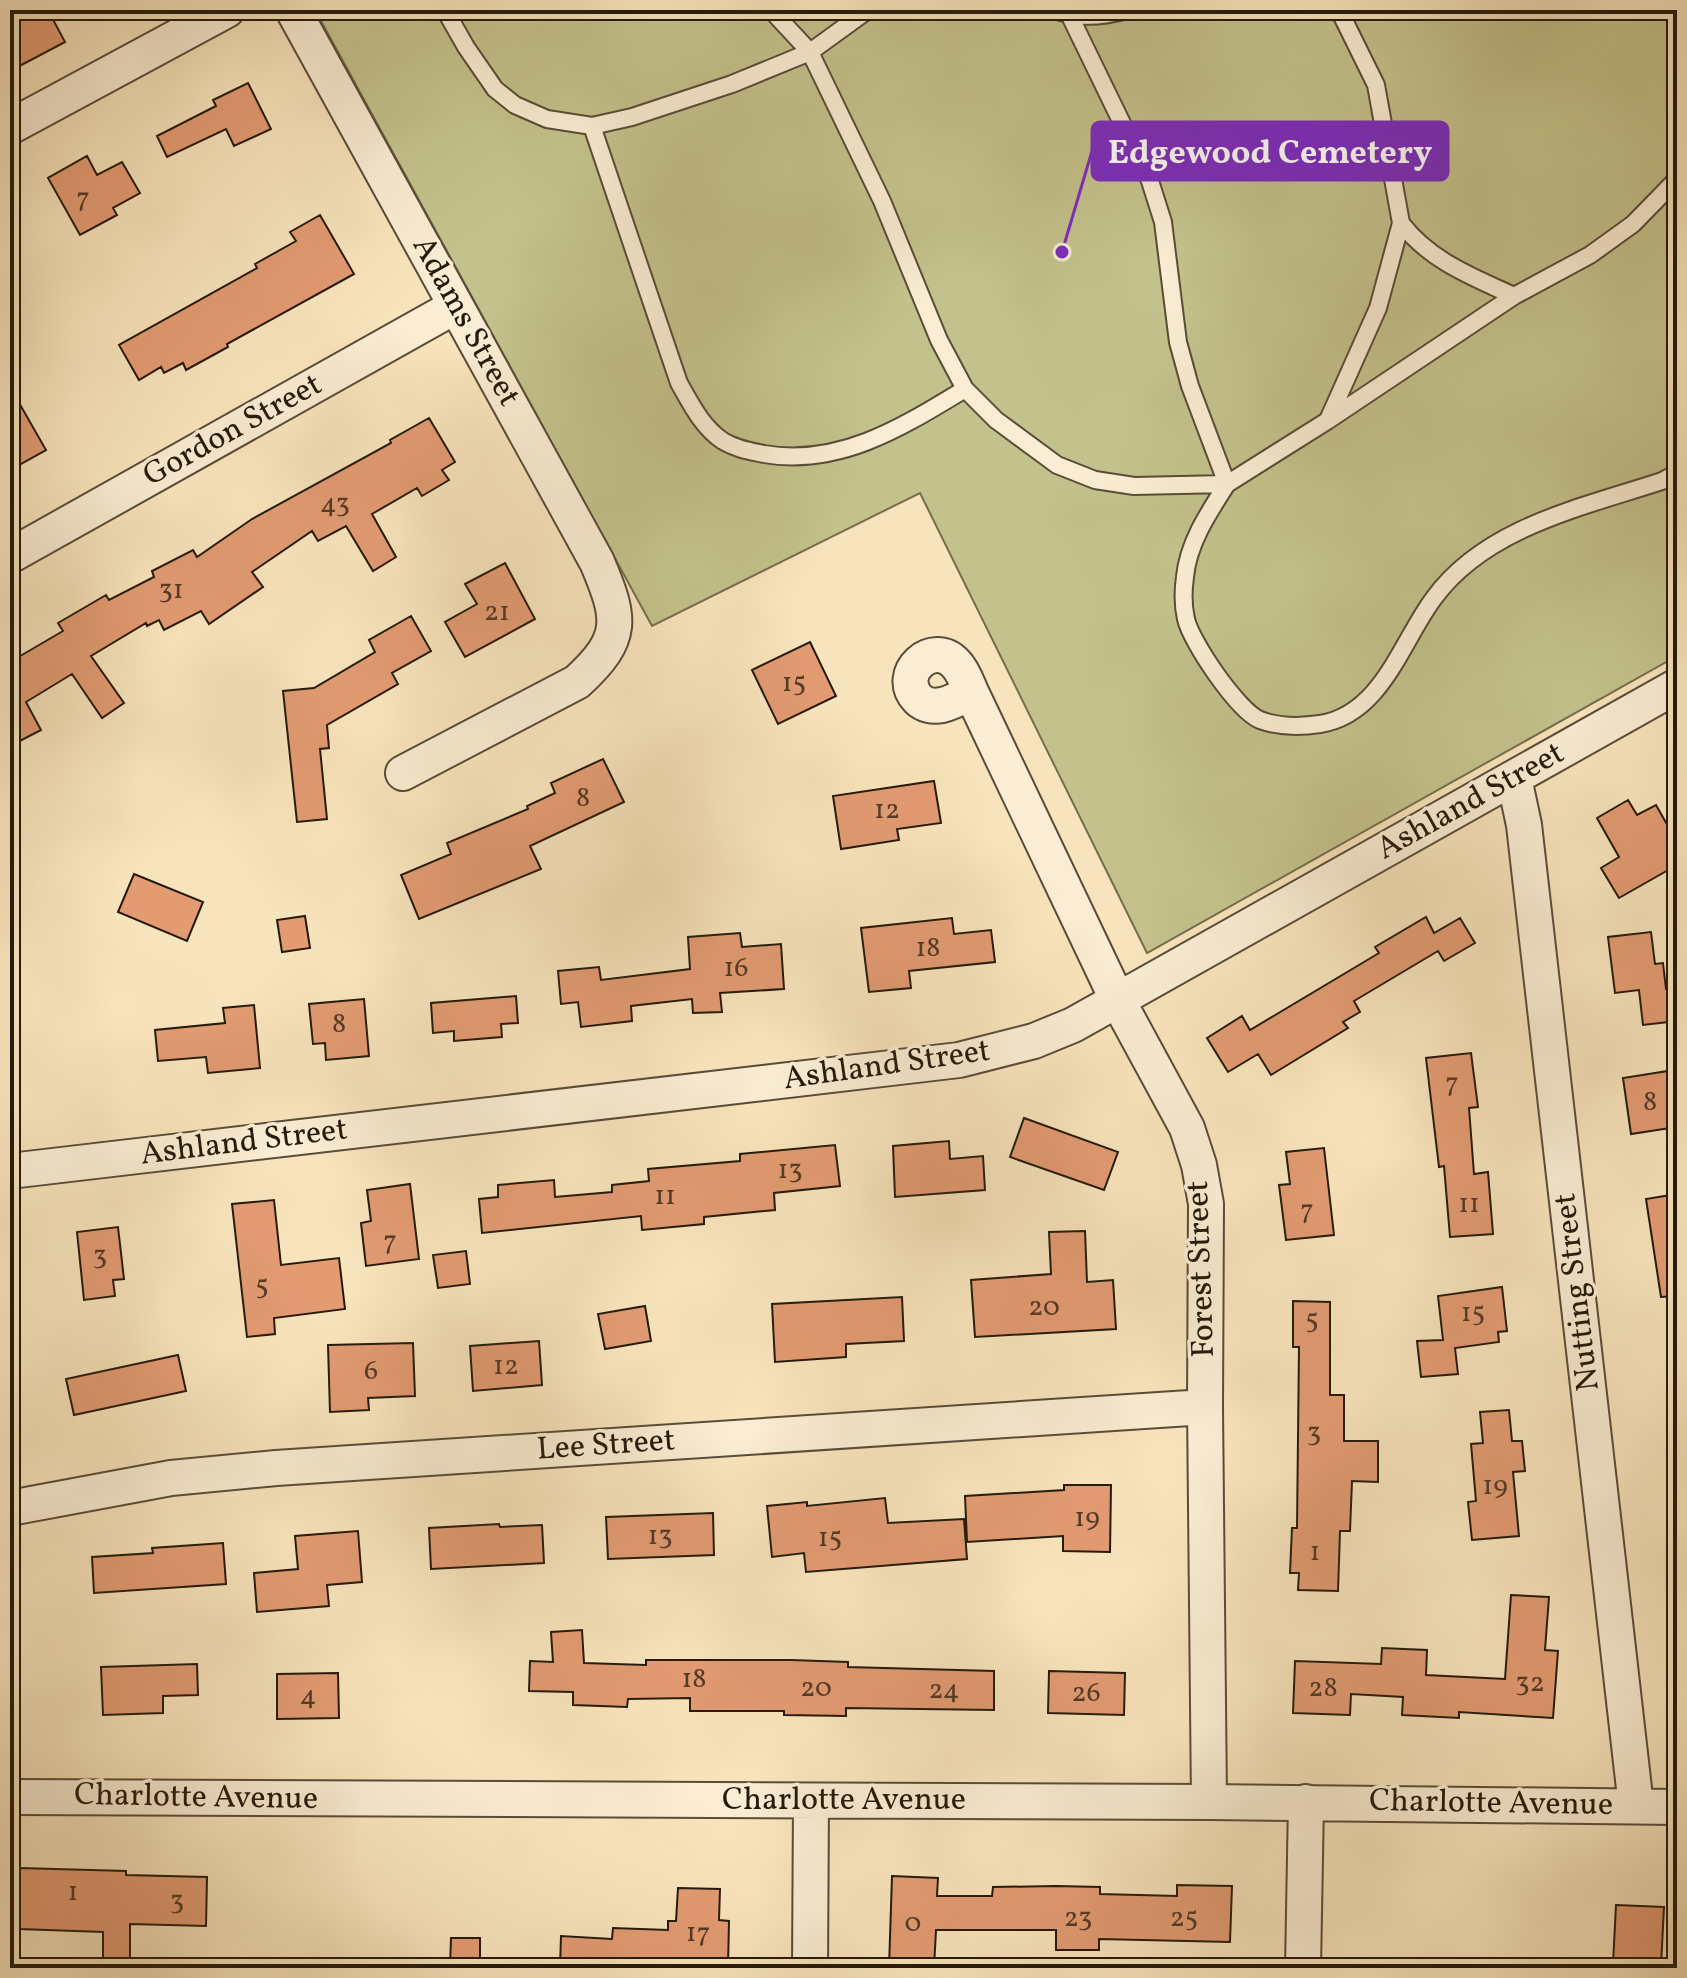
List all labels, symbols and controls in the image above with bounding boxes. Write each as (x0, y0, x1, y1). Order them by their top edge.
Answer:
callout: Edgewood Cemetery (1092, 122, 1448, 180)
text: Edgewood Cemetery (1108, 131, 1432, 178)
house number: 7 (76, 179, 90, 218)
street label: Adams Street (400, 229, 530, 415)
street label: Gordon Street (136, 364, 330, 498)
house number: 43 (320, 485, 350, 524)
house number: 31 (158, 571, 184, 610)
house number: 21 (484, 593, 510, 632)
house number: 15 (782, 664, 806, 703)
street label: Ashland Street (1369, 732, 1573, 872)
house number: 8 (576, 779, 590, 818)
house number: 12 (874, 791, 900, 830)
house number: 18 (915, 929, 941, 968)
house number: 16 (723, 949, 749, 988)
house number: 8 (332, 1005, 346, 1044)
street label: Ashland Street (781, 1030, 993, 1102)
house number: 7 (1445, 1064, 1459, 1103)
house number: 8 (1643, 1083, 1657, 1122)
street label: Ashland Street (138, 1108, 350, 1178)
house number: 13 (777, 1151, 803, 1190)
house number: 11 (654, 1177, 676, 1216)
street label: Forest Street (1177, 1180, 1227, 1358)
house number: 11 (1458, 1185, 1480, 1224)
street label: Nutting Street (1544, 1190, 1612, 1394)
house number: 7 (1300, 1191, 1314, 1230)
house number: 7 (383, 1222, 397, 1261)
house number: 3 (93, 1237, 107, 1276)
house number: 5 (255, 1267, 269, 1306)
house number: 20 (1028, 1288, 1060, 1327)
house number: 15 (1461, 1294, 1485, 1333)
house number: 5 (1305, 1301, 1319, 1340)
house number: 12 (493, 1347, 519, 1386)
house number: 6 (364, 1352, 378, 1391)
house number: 3 (1307, 1414, 1321, 1453)
street label: Lee Street (535, 1419, 677, 1473)
house number: 19 (1482, 1467, 1508, 1506)
house number: 19 (1074, 1499, 1100, 1538)
house number: 13 (647, 1517, 673, 1556)
house number: 15 (818, 1519, 842, 1558)
house number: 1 (1310, 1533, 1320, 1572)
house number: 18 (681, 1660, 707, 1699)
house number: 32 (1515, 1664, 1545, 1703)
house number: 20 (800, 1669, 832, 1708)
house number: 28 (1308, 1669, 1338, 1708)
house number: 24 (929, 1671, 959, 1710)
house number: 26 (1071, 1674, 1101, 1713)
house number: 4 (300, 1677, 316, 1716)
street label: Charlotte Avenue (74, 1774, 318, 1822)
street label: Charlotte Avenue (722, 1779, 966, 1823)
street label: Charlotte Avenue (1369, 1780, 1613, 1828)
house number: 1 (68, 1873, 78, 1912)
house number: 3 (170, 1882, 184, 1921)
house number: 23 (1064, 1899, 1092, 1938)
house number: 25 (1170, 1899, 1198, 1938)
house number: 0 (905, 1904, 921, 1943)
house number: 17 (686, 1914, 710, 1953)

